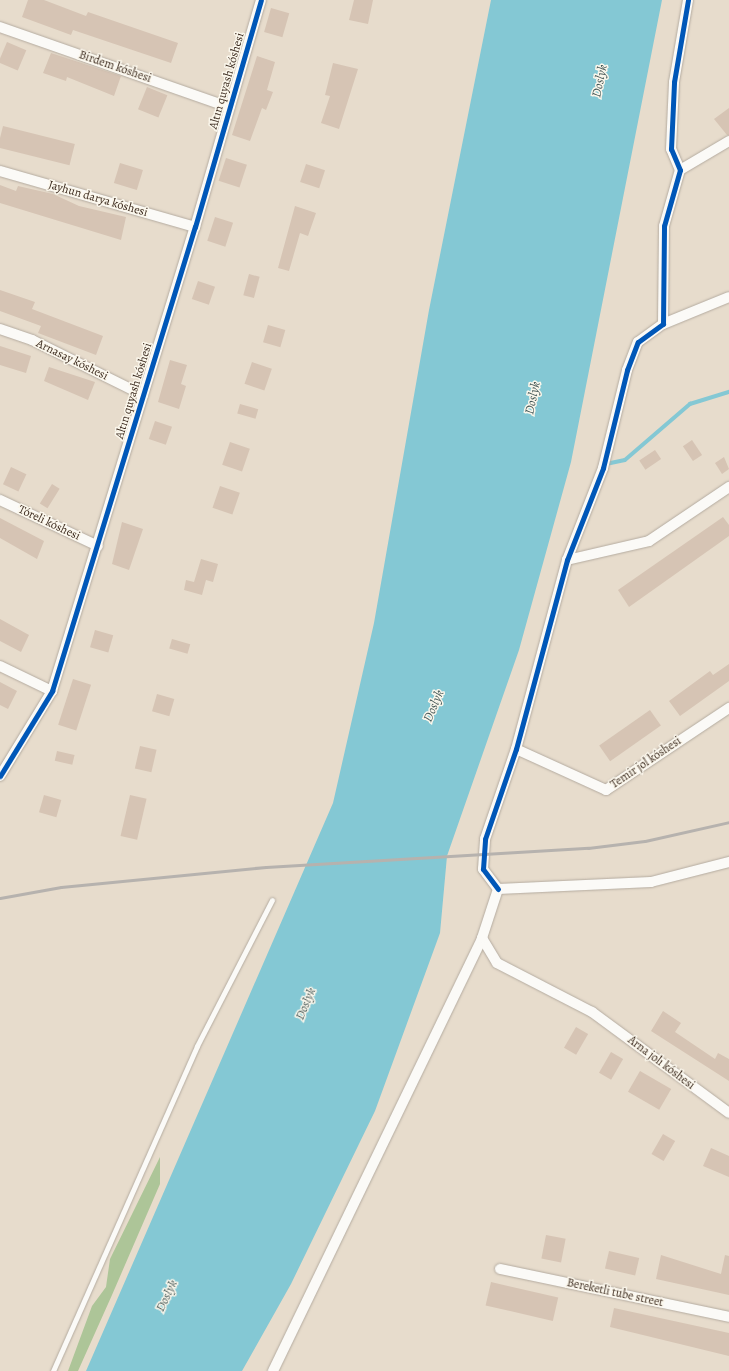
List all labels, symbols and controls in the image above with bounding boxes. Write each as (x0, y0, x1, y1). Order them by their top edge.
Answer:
street label: Altın quyash kóshesi (206, 31, 248, 131)
street label: Birdem kóshesi (77, 48, 153, 86)
water label: Doslyk (589, 63, 611, 99)
street label: Jayhun darya kóshesi (47, 178, 149, 220)
street label: Arnasay kóshesi (34, 336, 110, 384)
street label: Altın quyash kóshesi (113, 341, 155, 441)
water label: Doslyk (522, 380, 544, 416)
street label: Tóreli kóshesi (16, 502, 82, 544)
water label: Doslyk (420, 688, 448, 724)
street label: Temir jol kóshesi (608, 734, 684, 792)
water label: Doslyk (292, 986, 320, 1022)
street label: Arna jolı kóshesi (625, 1033, 697, 1093)
street label: Bereketli tube street (565, 1276, 665, 1310)
water label: Doslyk (153, 1278, 181, 1314)

